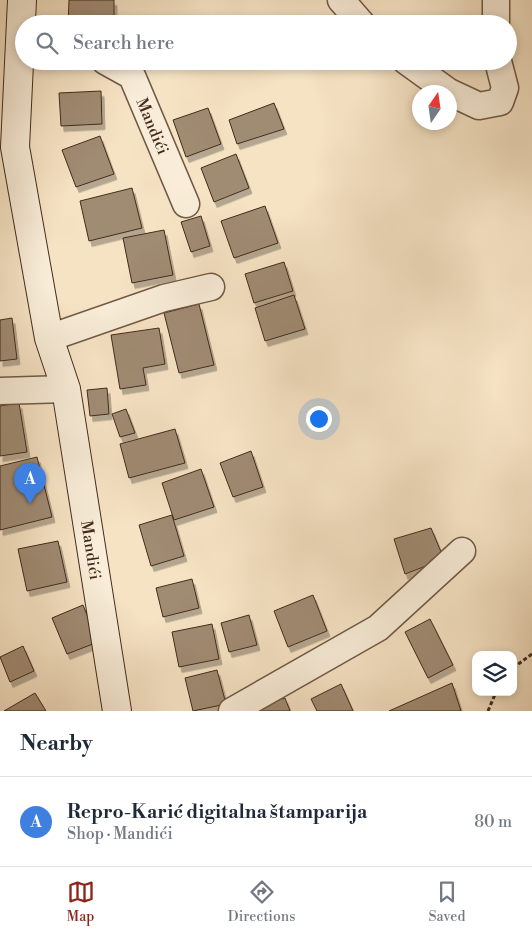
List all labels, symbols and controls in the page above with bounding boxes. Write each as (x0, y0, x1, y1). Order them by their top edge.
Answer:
search box (15, 15, 517, 70)
icon: search (33, 29, 61, 57)
text: Search here (73, 31, 174, 55)
north arrow (412, 85, 457, 130)
street label: Mandići (131, 95, 173, 158)
your location (306, 406, 332, 432)
pin: A (14, 463, 46, 504)
street label: Mandići (76, 519, 105, 581)
map controls (472, 651, 517, 696)
button: layers (472, 651, 517, 696)
text: Nearby (20, 731, 93, 757)
text: Repro-Karić digitalna štamparija (67, 800, 367, 824)
text: A (30, 812, 42, 832)
text: 80 m (474, 812, 512, 832)
text: Shop · Mandići (67, 824, 173, 844)
tab: Map (67, 878, 95, 926)
tab: Directions (228, 878, 295, 926)
tab: Saved (429, 878, 465, 926)

